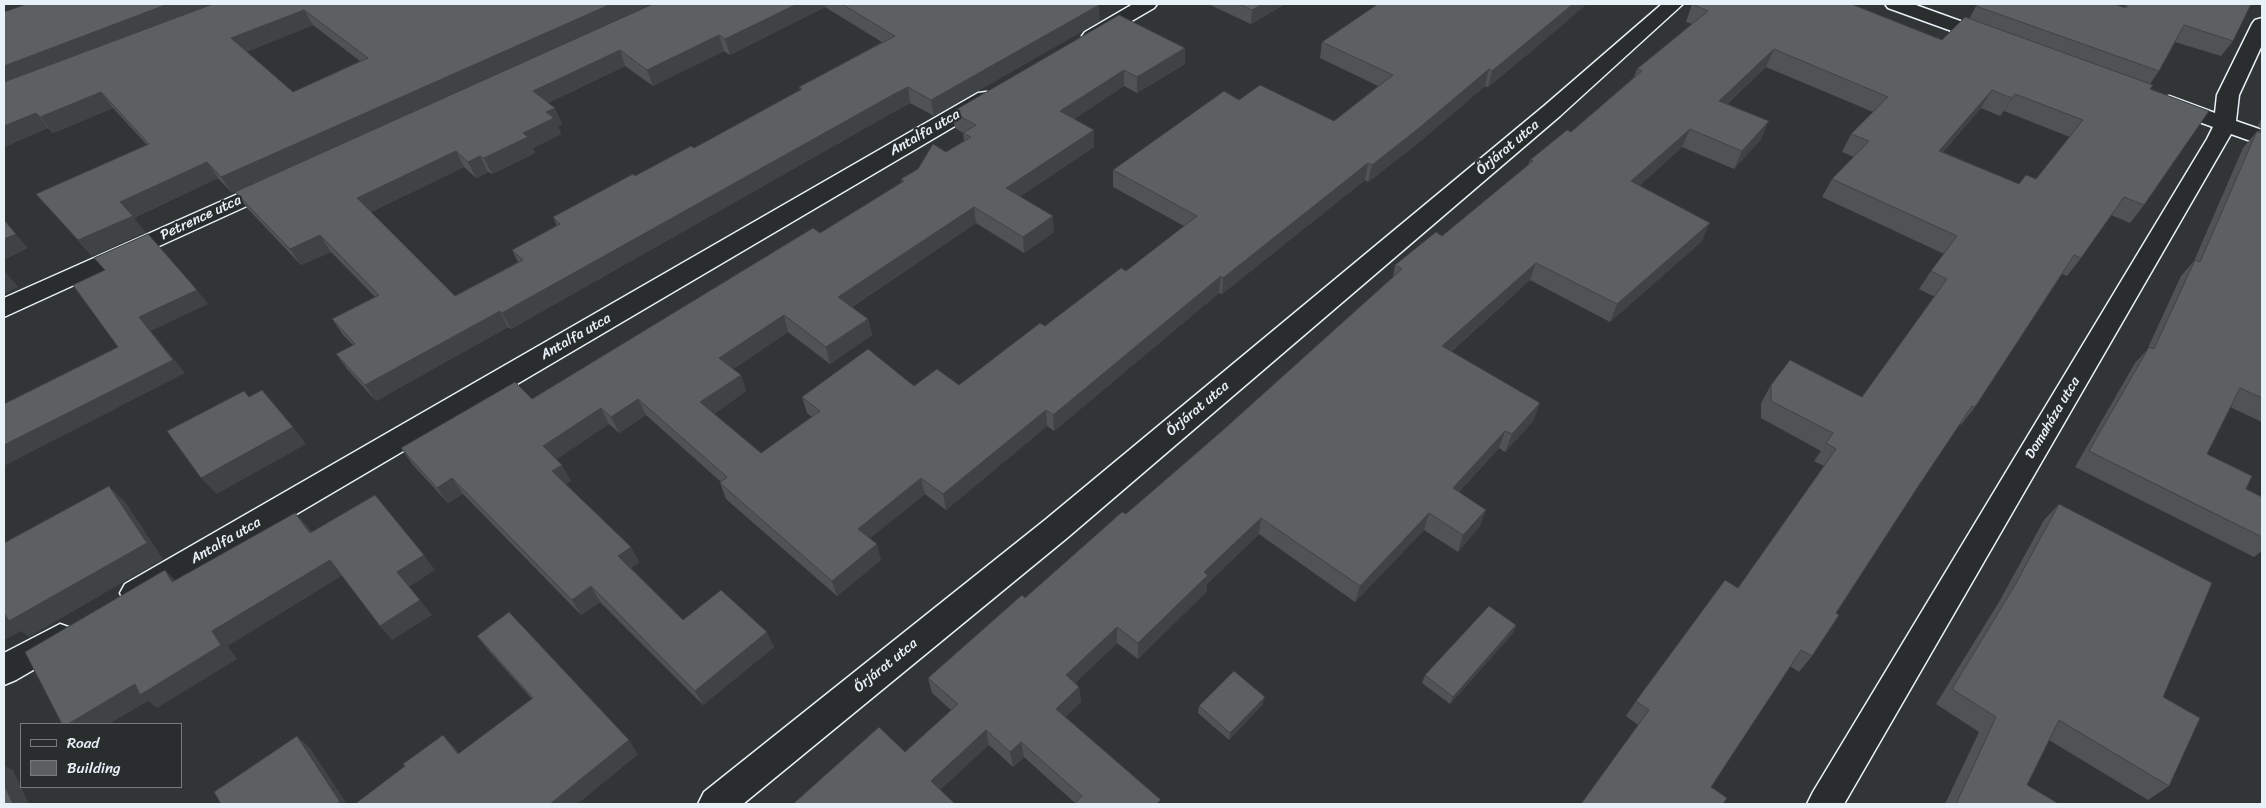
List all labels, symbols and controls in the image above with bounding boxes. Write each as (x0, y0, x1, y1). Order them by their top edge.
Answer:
street label: Antalfa utca (887, 106, 963, 160)
street label: Őrjárat utca (1473, 117, 1543, 179)
street label: Petrence utca (158, 192, 244, 244)
street label: Antalfa utca (538, 310, 614, 364)
street label: Domaháza utca (2022, 374, 2084, 462)
street label: Őrjárat utca (1163, 378, 1233, 440)
street label: Antalfa utca (188, 514, 264, 568)
street label: Őrjárat utca (851, 635, 921, 697)
legend (20, 723, 182, 788)
text: Road (67, 730, 99, 756)
text: Building (67, 755, 121, 781)

